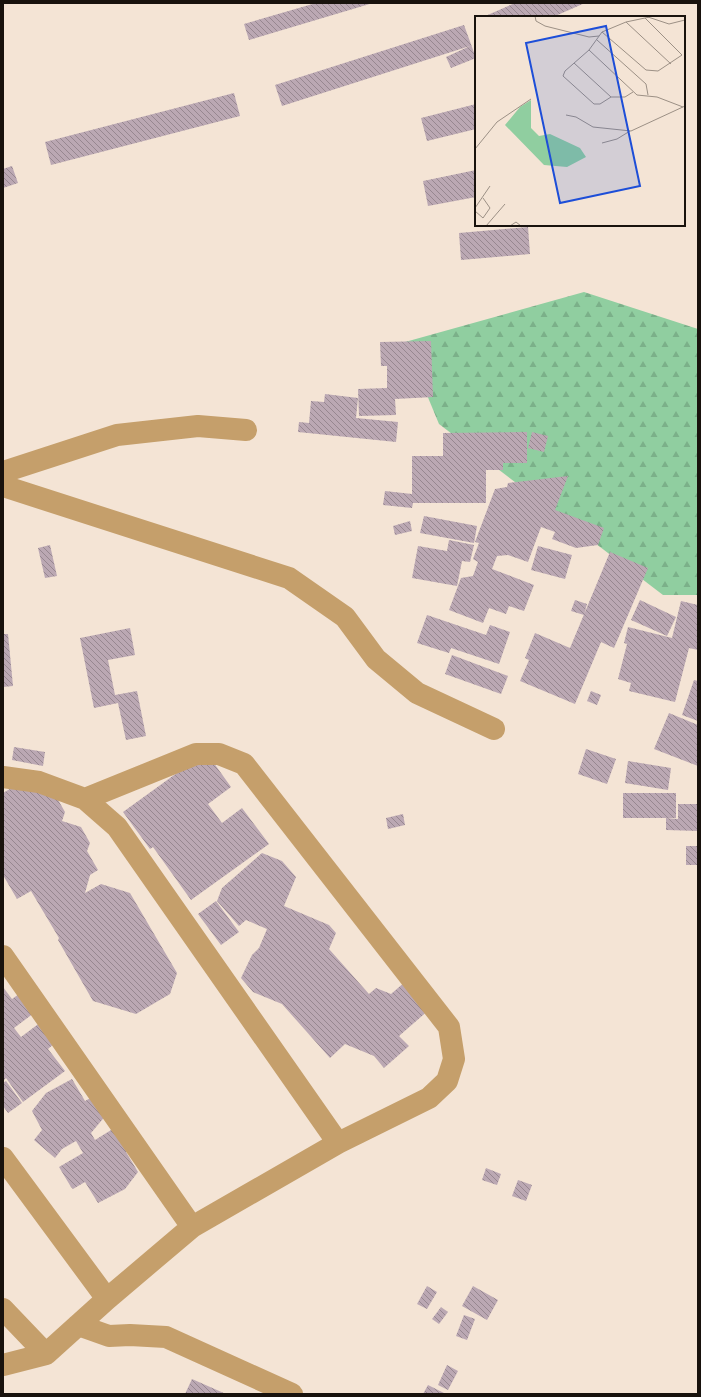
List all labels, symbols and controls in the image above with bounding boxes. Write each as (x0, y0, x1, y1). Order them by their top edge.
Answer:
inset map (475, 16, 685, 226)

